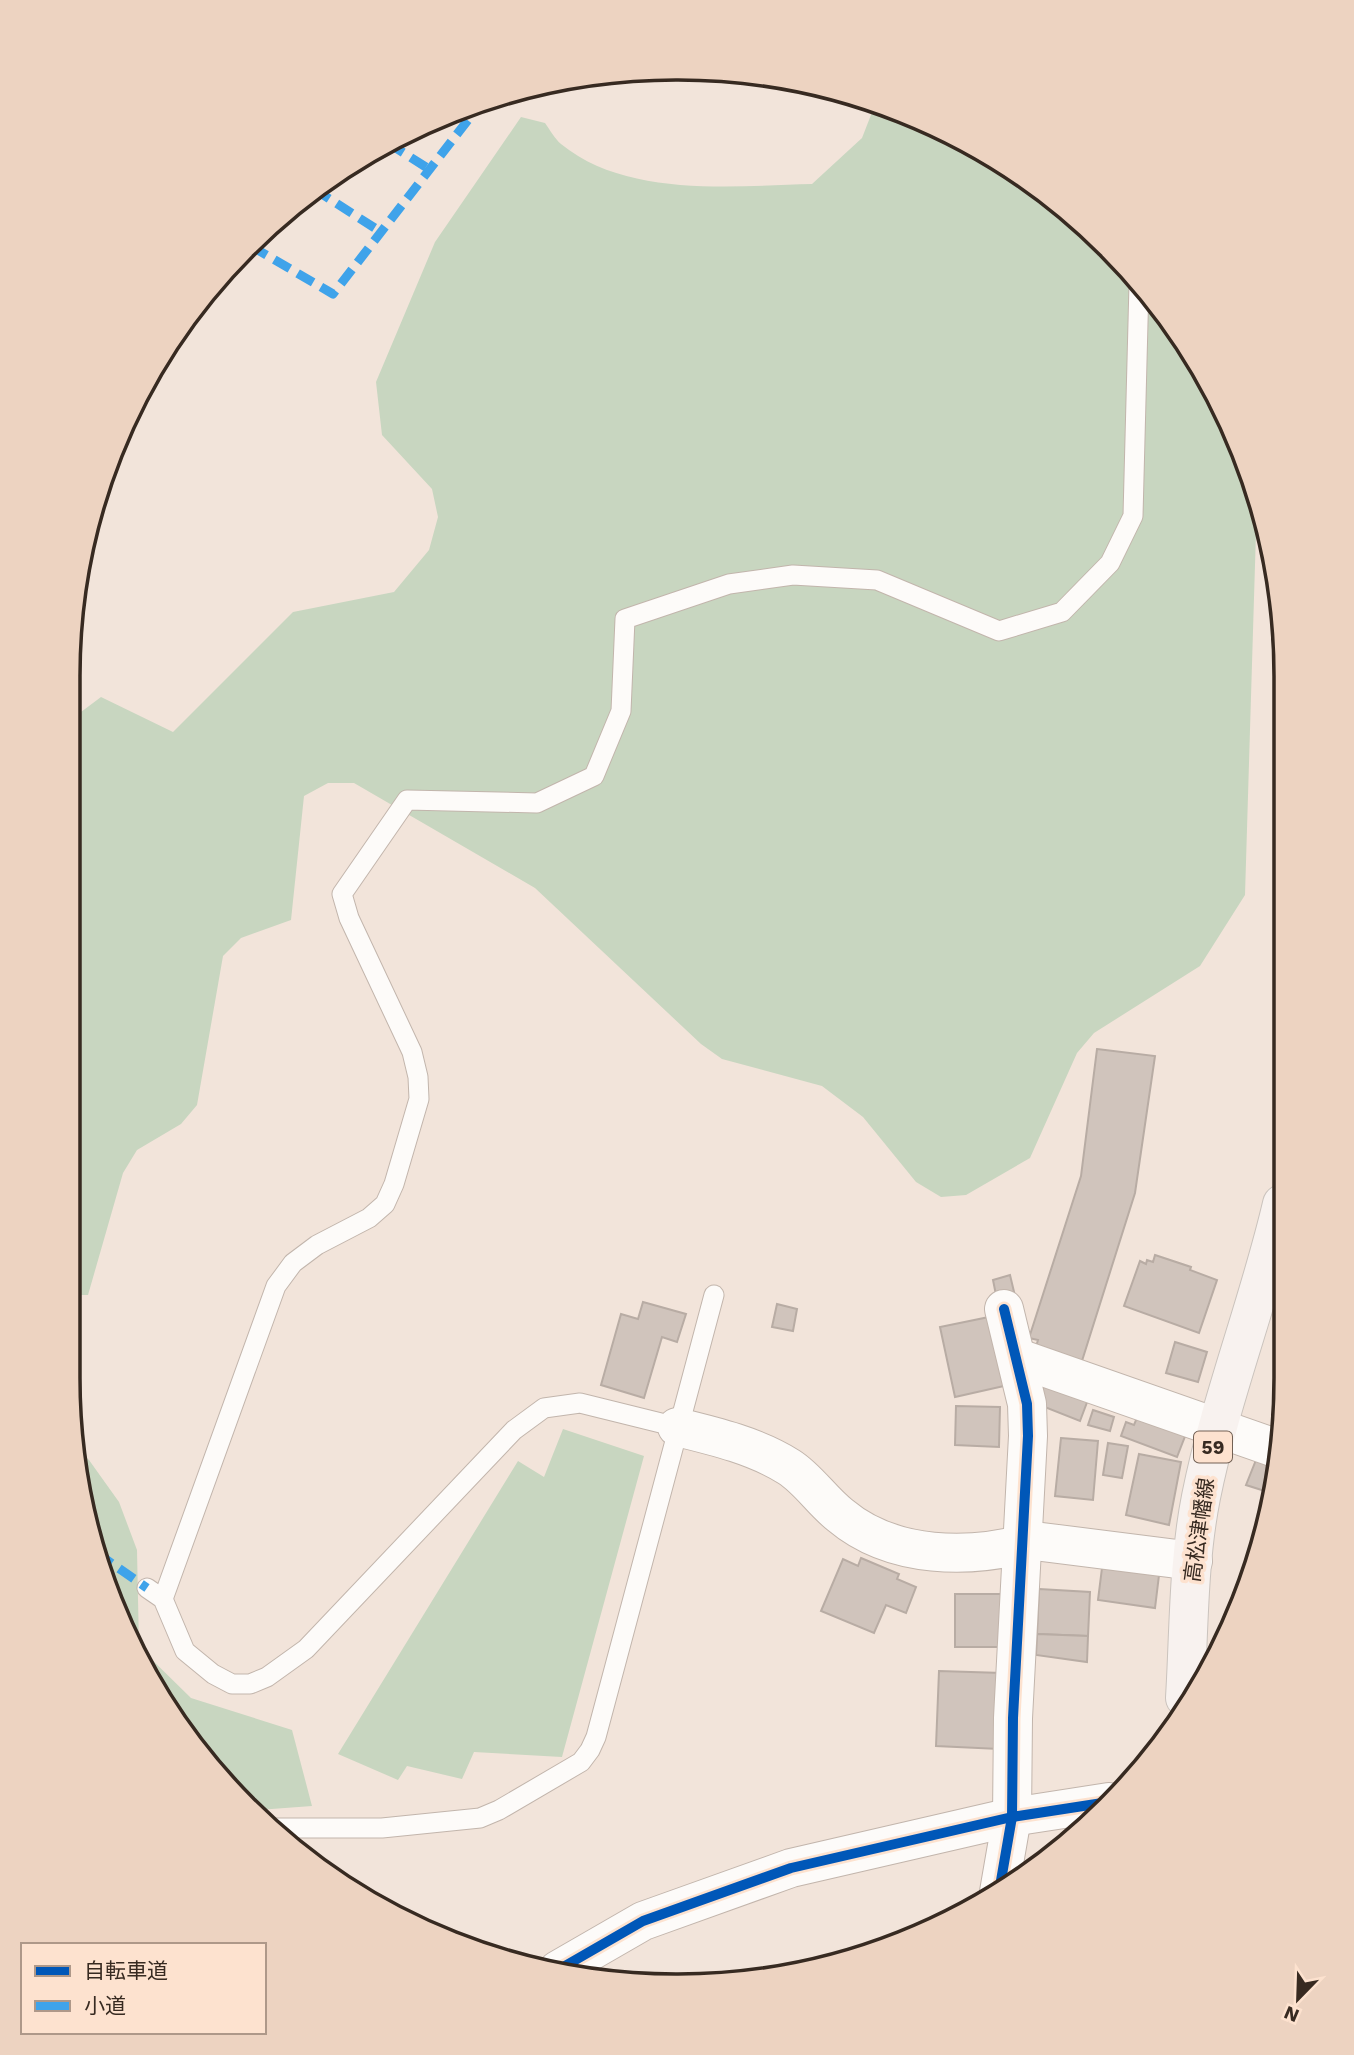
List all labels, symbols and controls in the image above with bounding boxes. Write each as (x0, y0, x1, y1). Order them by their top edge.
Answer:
road number: 59 (1194, 1432, 1232, 1462)
street label: 高松津幡線 (1179, 1476, 1219, 1584)
legend (21, 1943, 266, 2034)
text: 自転車道 (84, 1958, 168, 1983)
north arrow (1263, 1964, 1333, 2034)
text: 小道 (84, 1993, 126, 2018)
text: N (1281, 2001, 1303, 2028)

